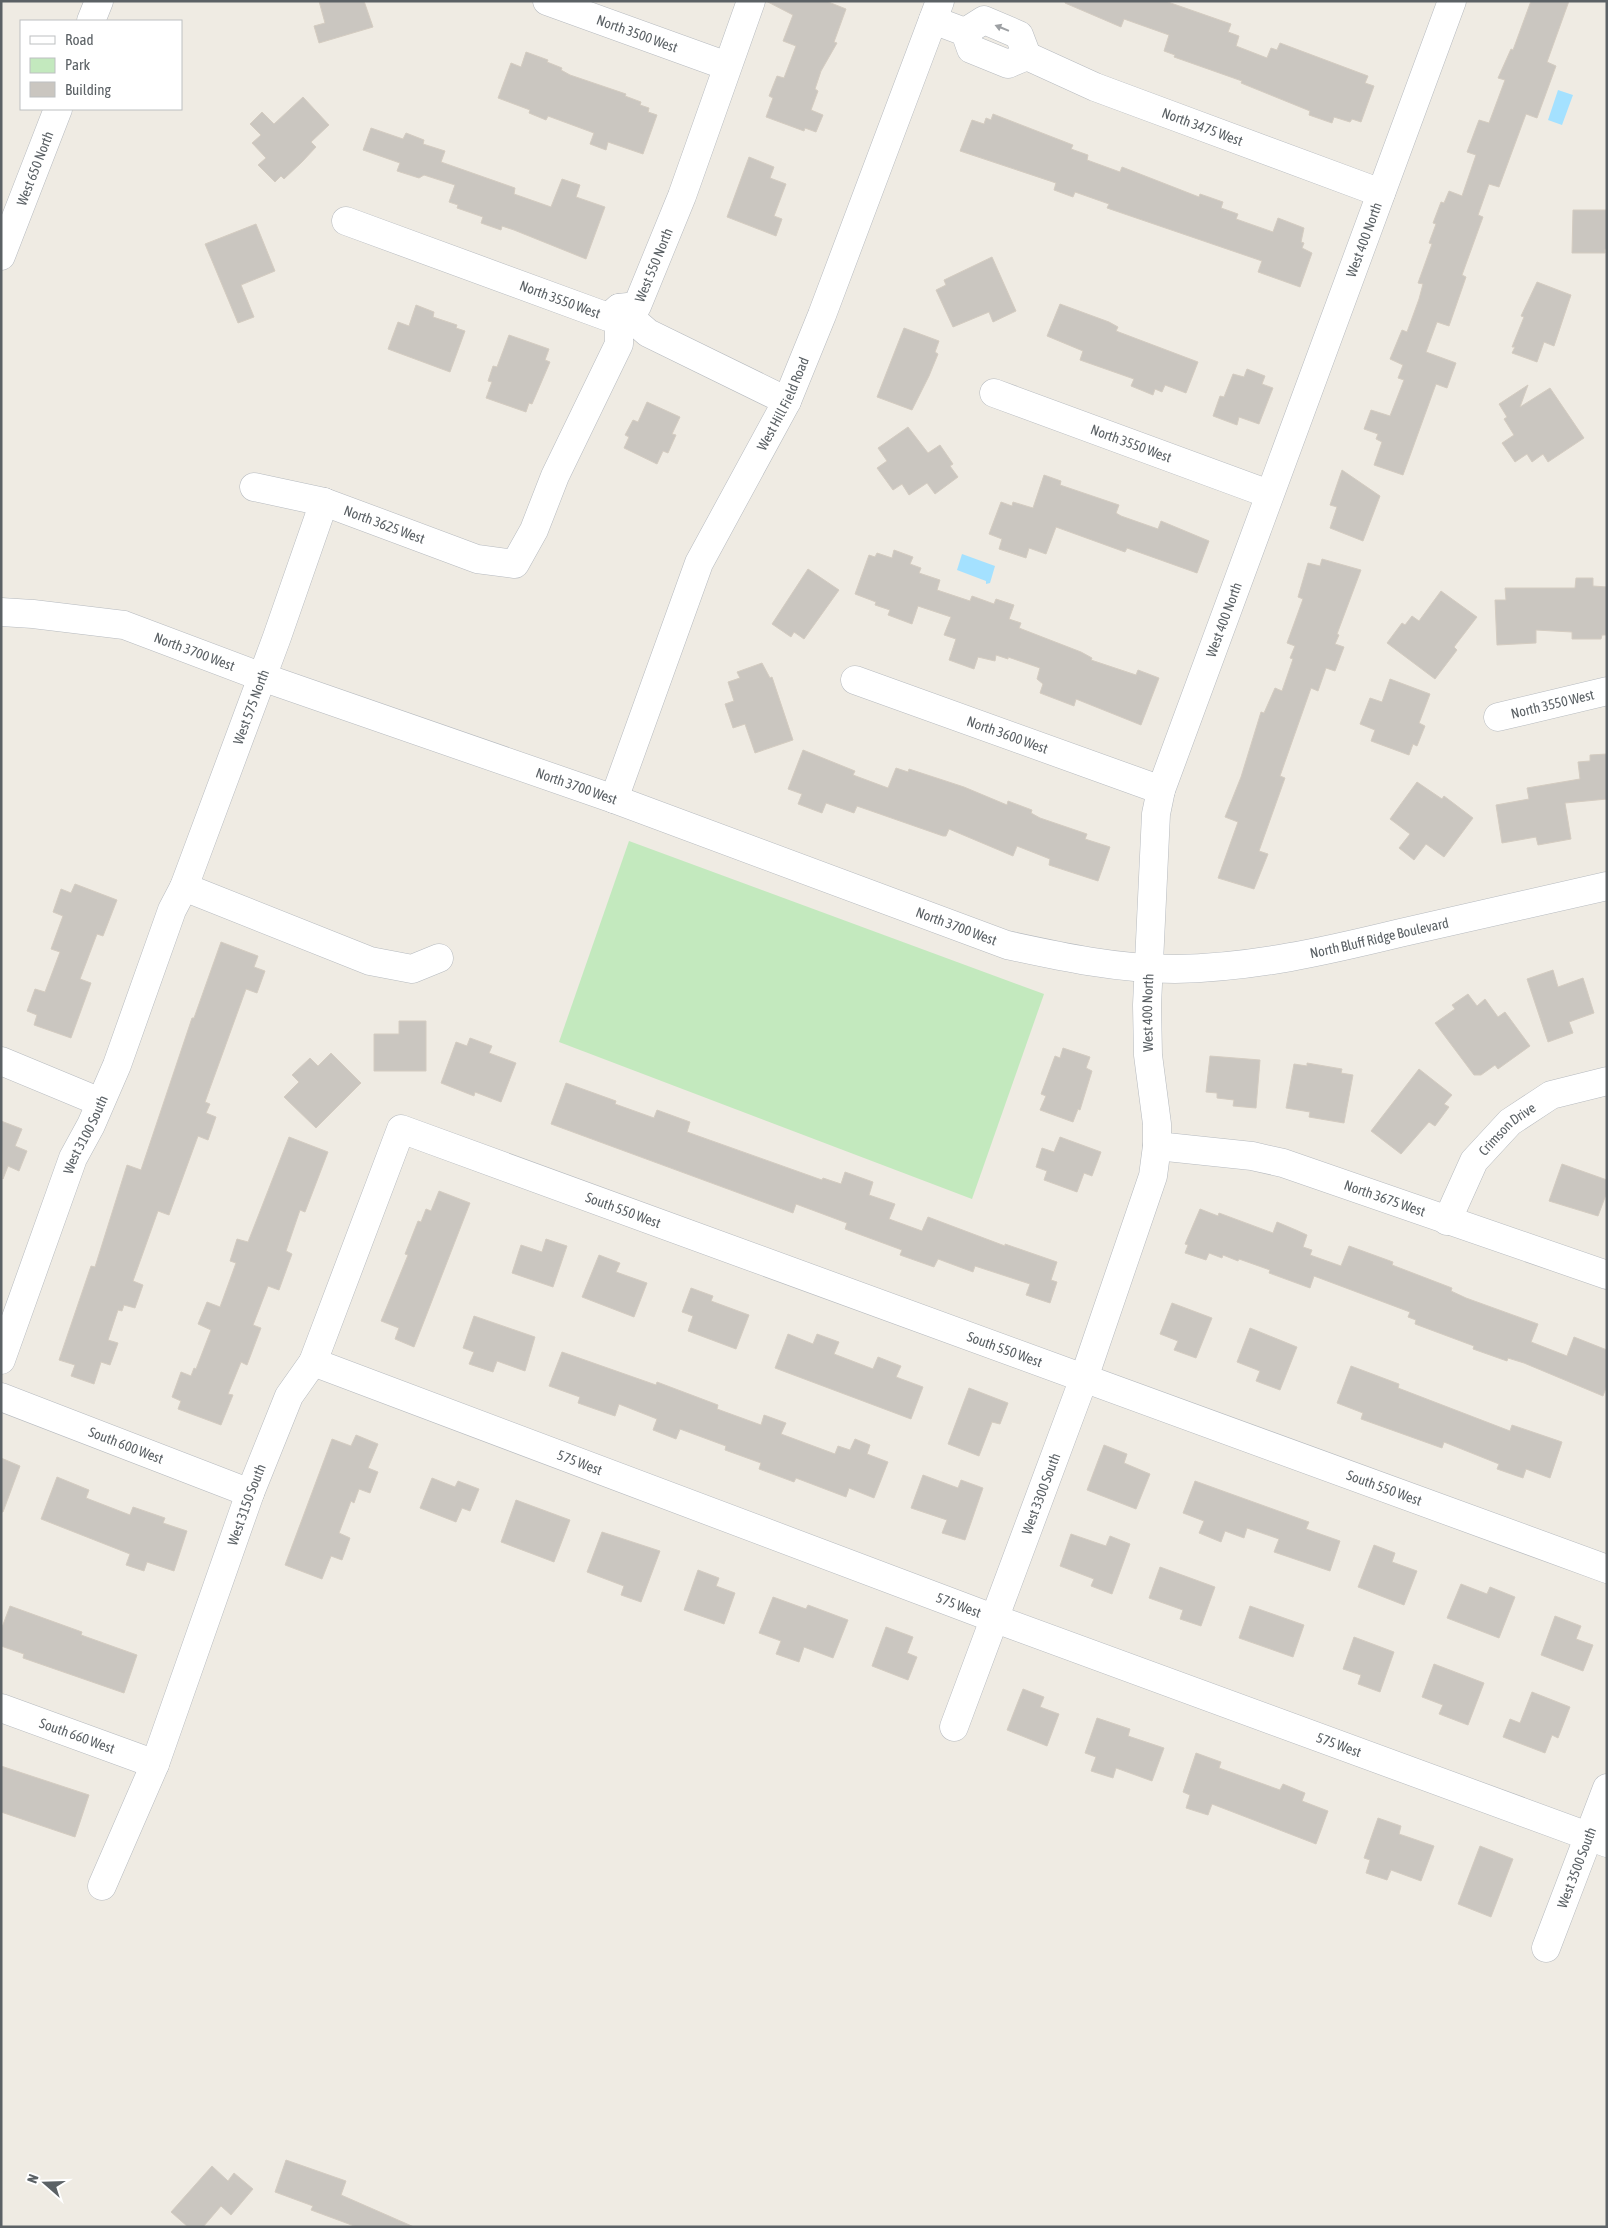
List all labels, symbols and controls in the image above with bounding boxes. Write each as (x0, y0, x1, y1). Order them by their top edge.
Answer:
street label: North 3500 West (595, 12, 680, 56)
legend (20, 20, 182, 110)
one-way arrow (995, 23, 1009, 31)
text: Road (65, 31, 94, 48)
text: Park (65, 56, 90, 73)
text: Building (65, 81, 111, 98)
street label: North 3475 West (1160, 105, 1245, 149)
street label: West 650 North (13, 129, 57, 208)
street label: West 400 North (1343, 200, 1385, 279)
street label: West 550 North (631, 226, 676, 304)
street label: North 3550 West (517, 277, 603, 322)
street label: West Hill Field Road (754, 355, 812, 453)
street label: North 3550 West (1088, 421, 1174, 465)
street label: North 3625 West (342, 502, 427, 547)
street label: West 400 North (1203, 580, 1245, 659)
street label: North 3700 West (152, 629, 237, 674)
street label: West 575 North (230, 667, 272, 746)
street label: North 3550 West (1509, 686, 1596, 722)
street label: North 3600 West (965, 713, 1050, 757)
street label: North 3700 West (534, 765, 619, 807)
street label: North 3700 West (914, 904, 999, 949)
street label: North Bluff Ridge Boulevard (1308, 915, 1450, 961)
street label: West 400 North (1139, 973, 1156, 1052)
street label: West 3100 South (60, 1093, 111, 1176)
street label: Crimson Drive (1475, 1099, 1538, 1159)
street label: North 3675 West (1342, 1177, 1428, 1220)
street label: South 550 West (583, 1189, 663, 1231)
street label: South 550 West (965, 1328, 1044, 1370)
street label: South 600 West (86, 1424, 166, 1467)
street label: 575 West (555, 1447, 604, 1478)
street label: West 3300 South (1019, 1451, 1063, 1536)
street label: West 3150 South (224, 1462, 269, 1547)
street label: South 550 West (1344, 1467, 1424, 1509)
street label: 575 West (934, 1589, 983, 1621)
street label: South 660 West (37, 1715, 117, 1757)
street label: 575 West (1314, 1729, 1364, 1760)
street label: West 3500 South (1554, 1825, 1599, 1910)
north arrow (20, 2158, 70, 2208)
text: N (24, 2172, 42, 2185)

